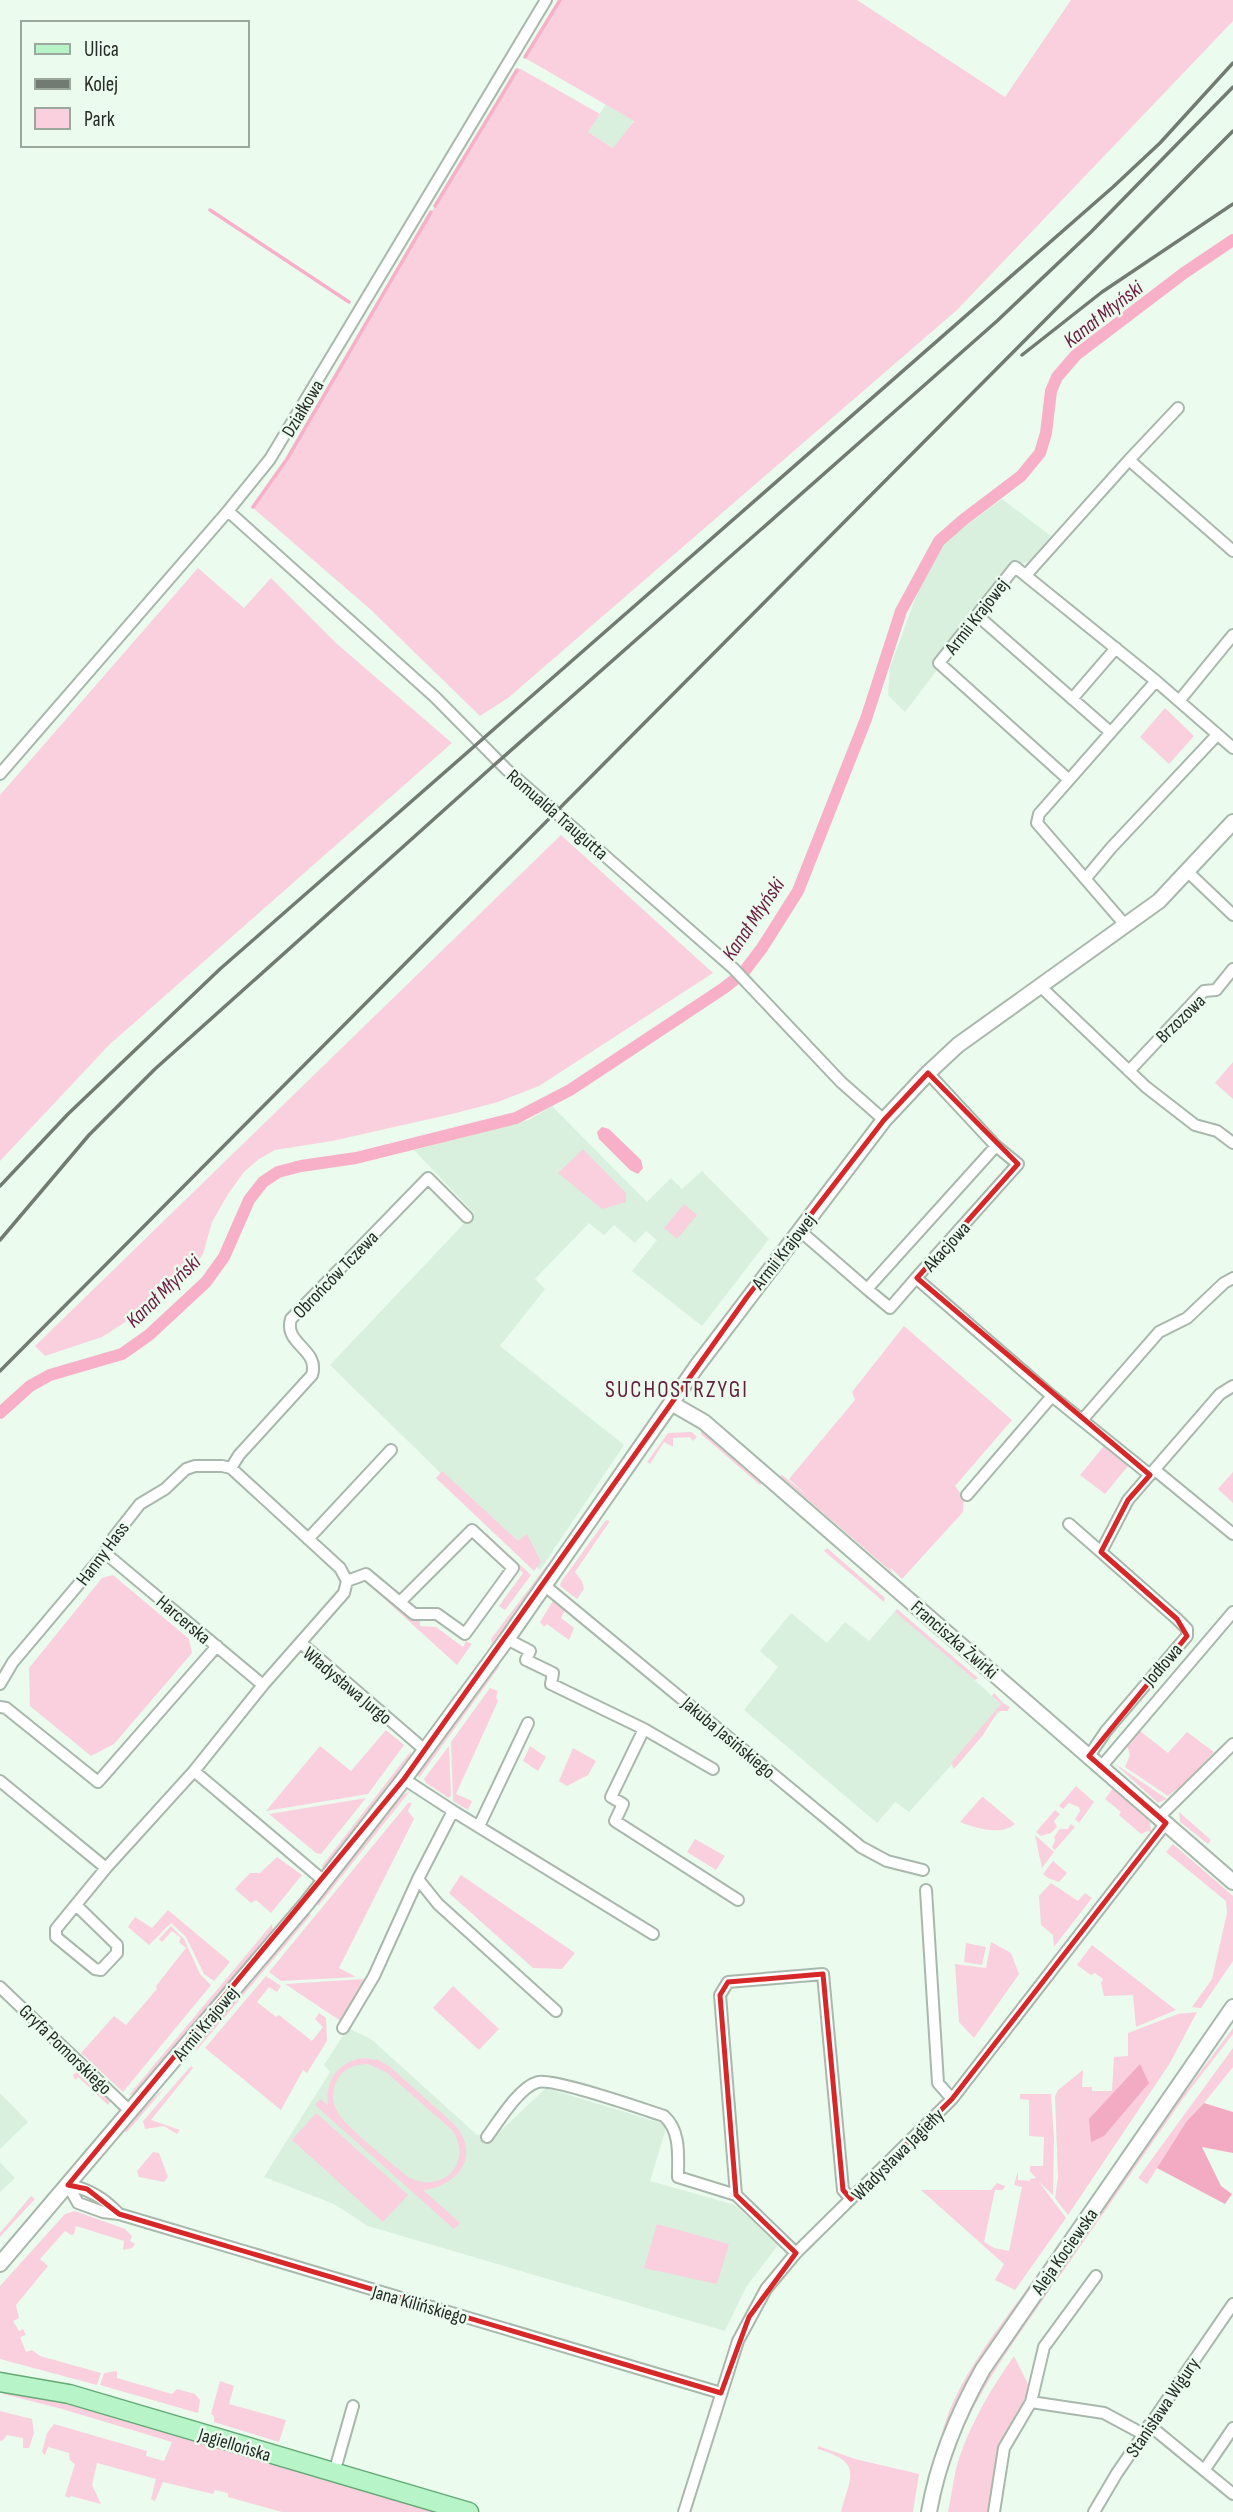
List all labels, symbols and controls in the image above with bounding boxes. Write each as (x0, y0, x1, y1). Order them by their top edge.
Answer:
legend (21, 21, 248, 147)
text: Ulica (84, 37, 119, 62)
text: Kolej (84, 72, 118, 97)
text: Park (84, 107, 115, 132)
water label: Kanał Młyński (1059, 275, 1149, 353)
street label: Działkowa (277, 376, 329, 442)
street label: Armii Krajowej (940, 574, 1014, 660)
street label: Romualda Traugutta (502, 765, 612, 865)
water label: Kanał Młyński (717, 872, 791, 965)
street label: Brzozowa (1151, 990, 1211, 1048)
street label: Armii Krajowej (747, 1209, 821, 1295)
street label: Akacjowa (918, 1217, 976, 1278)
street label: Obrońców Tczewa (288, 1226, 384, 1324)
water label: Kanał Młyński (121, 1249, 207, 1333)
district label: SUCHOSTRZYGI (605, 1376, 749, 1404)
street label: Hanny Hass (72, 1517, 135, 1590)
street label: Harcerska (151, 1591, 215, 1649)
street label: Franciszka Żwirki (906, 1596, 1002, 1684)
street label: Jodłowa (1138, 1639, 1188, 1692)
street label: Władysława Jurgo (298, 1642, 396, 1730)
street label: Jakuba Jasińskiego (676, 1692, 779, 1784)
street label: Armii Krajowej (168, 1982, 244, 2067)
street label: Gryfa Pomorskiego (14, 2000, 116, 2100)
street label: Władysława Jagiełły (847, 2104, 950, 2206)
street label: Aleja Kociewska (1026, 2204, 1103, 2300)
street label: Jana Kilińskiego (368, 2281, 470, 2330)
street label: Stanisława Wigury (1121, 2353, 1205, 2462)
street label: Jagiellońska (195, 2423, 274, 2467)

